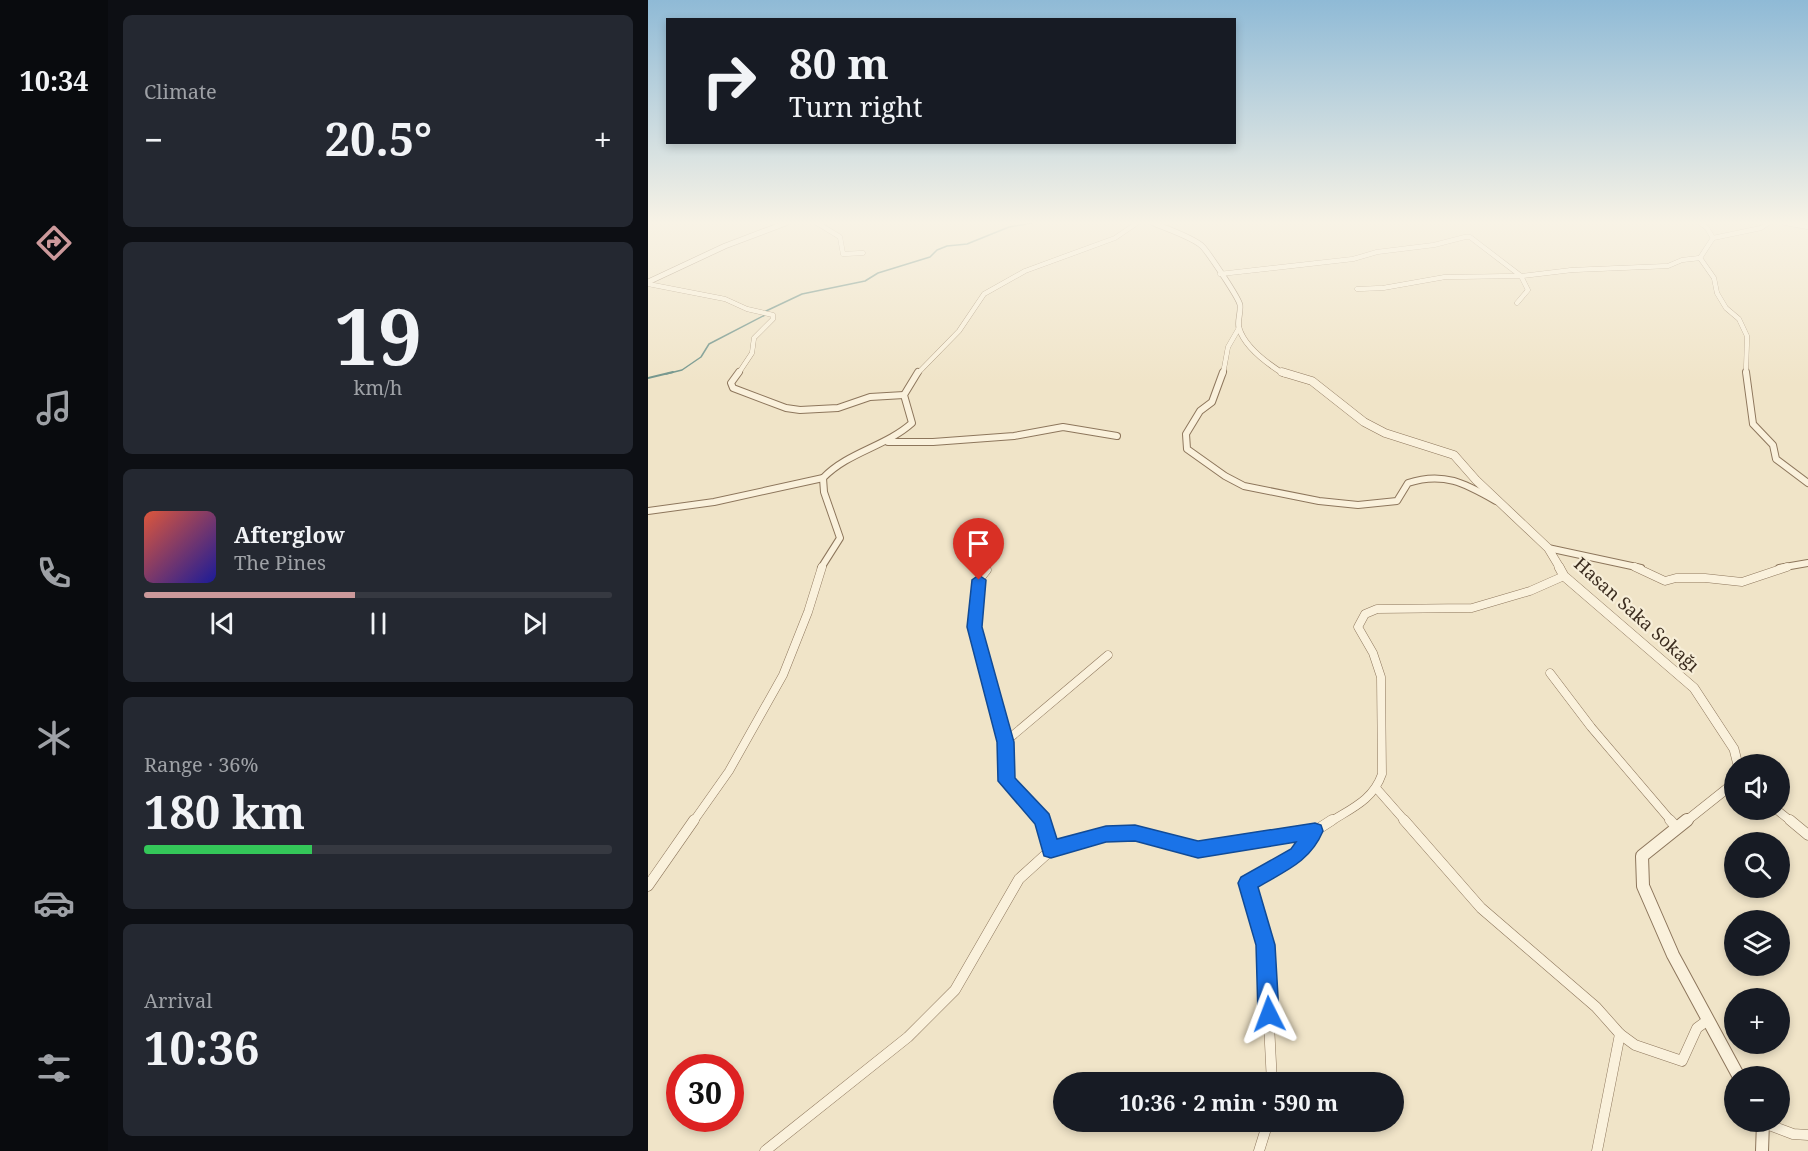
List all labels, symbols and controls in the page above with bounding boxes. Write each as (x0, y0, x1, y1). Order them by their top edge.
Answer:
text: 80 m (789, 34, 889, 91)
icon: right (690, 42, 768, 120)
text: 10:34 (19, 62, 89, 99)
text: Climate (144, 78, 217, 105)
text: Turn right (789, 88, 922, 125)
text: 20.5° (325, 108, 432, 169)
text: − (144, 117, 163, 162)
text: + (594, 117, 612, 162)
icon: directions (33, 222, 75, 264)
text: 19 (334, 282, 422, 388)
text: km/h (353, 374, 403, 401)
icon: music (33, 387, 75, 429)
pin (953, 518, 1004, 580)
text: Afterglow (234, 519, 345, 549)
icon: arrive (962, 527, 995, 560)
text: The Pines (234, 549, 326, 576)
street label: Hasan Saka Sokağı (1569, 551, 1705, 677)
icon: phone (33, 552, 75, 594)
icon: previous (206, 607, 239, 640)
icon: pause (362, 607, 395, 640)
icon: next (518, 607, 551, 640)
icon: climate (33, 717, 75, 759)
text: Range · 36% (144, 751, 258, 778)
map controls (1724, 754, 1790, 1132)
button: sound (1724, 754, 1790, 820)
text: 180 km (144, 781, 305, 842)
button: search (1724, 832, 1790, 898)
icon: car (33, 882, 75, 924)
button: layers (1724, 910, 1790, 976)
position arrow (1237, 982, 1301, 1046)
text: Arrival (144, 987, 212, 1014)
button: + (1724, 988, 1790, 1054)
text: 10:36 (144, 1017, 259, 1078)
icon: filters (33, 1047, 75, 1089)
speed limit sign: 30 (666, 1054, 744, 1132)
button: − (1724, 1066, 1790, 1132)
text: 10:36 · 2 min · 590 m (1119, 1087, 1338, 1117)

